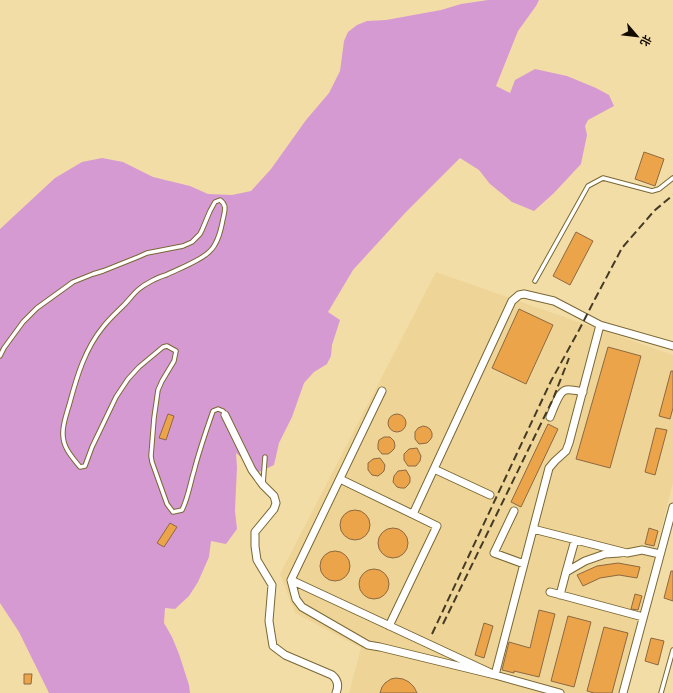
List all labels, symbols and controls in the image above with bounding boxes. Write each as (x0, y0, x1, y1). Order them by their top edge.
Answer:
north arrow (617, 16, 657, 56)
text: 北 (637, 33, 655, 49)

